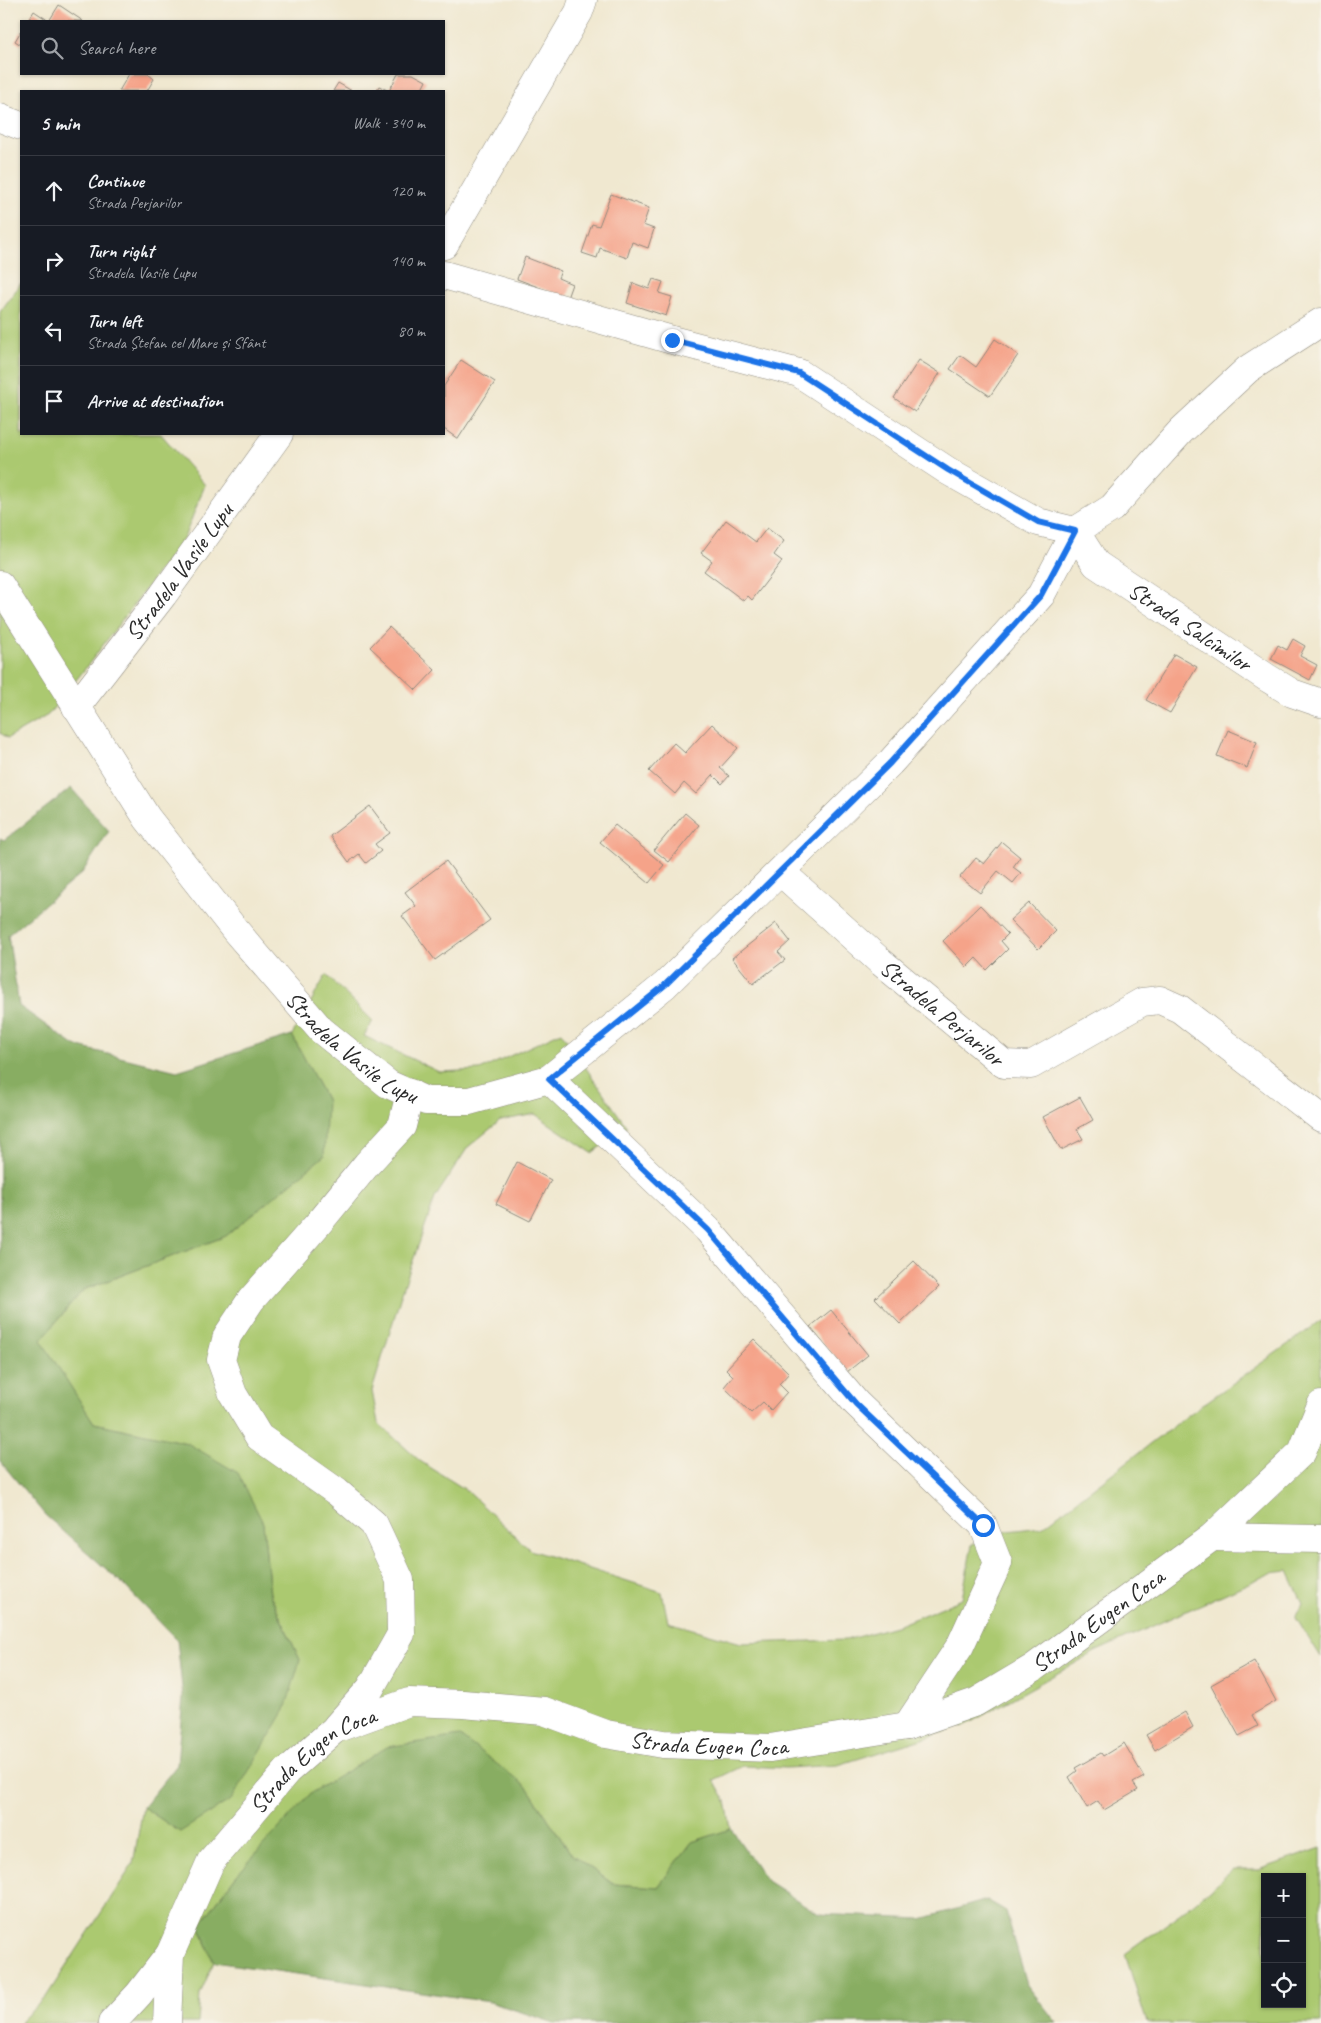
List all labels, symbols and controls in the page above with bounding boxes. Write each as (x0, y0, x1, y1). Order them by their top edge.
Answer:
search box (20, 20, 445, 75)
icon: search (38, 34, 66, 62)
text: Search here (78, 36, 155, 60)
text: 5 min (40, 110, 80, 136)
text: Walk · 340 m (353, 113, 425, 133)
text: Continue (87, 169, 144, 193)
icon: ahead (40, 177, 68, 205)
text: 120 m (391, 181, 425, 201)
text: Strada Perjarilor (87, 193, 181, 213)
text: Turn right (87, 239, 154, 263)
icon: right (40, 247, 68, 275)
text: 140 m (391, 251, 425, 271)
text: Stradela Vasile Lupu (87, 263, 196, 283)
text: Turn left (87, 309, 142, 333)
icon: left (40, 317, 68, 345)
text: 80 m (398, 321, 425, 341)
route end (661, 329, 684, 352)
text: Strada Ștefan cel Mare și Sfânt (87, 333, 266, 353)
icon: arrive (40, 387, 68, 415)
text: Arrive at destination (87, 389, 223, 413)
street label: Stradela Vasile Lupu (118, 495, 241, 647)
street label: Strada Salcîmilor (1123, 575, 1259, 680)
street label: Stradela Perjarilor (874, 953, 1012, 1074)
street label: Stradela Vasile Lupu (279, 985, 424, 1111)
route start (972, 1514, 995, 1537)
street label: Strada Eugen Coca (1026, 1561, 1172, 1679)
street label: Strada Eugen Coca (243, 1700, 382, 1820)
street label: Strada Eugen Coca (628, 1724, 791, 1763)
map controls (1261, 1873, 1306, 2008)
button: + (1261, 1873, 1306, 1918)
button: − (1261, 1918, 1306, 1963)
button: locate (1261, 1963, 1306, 2008)

